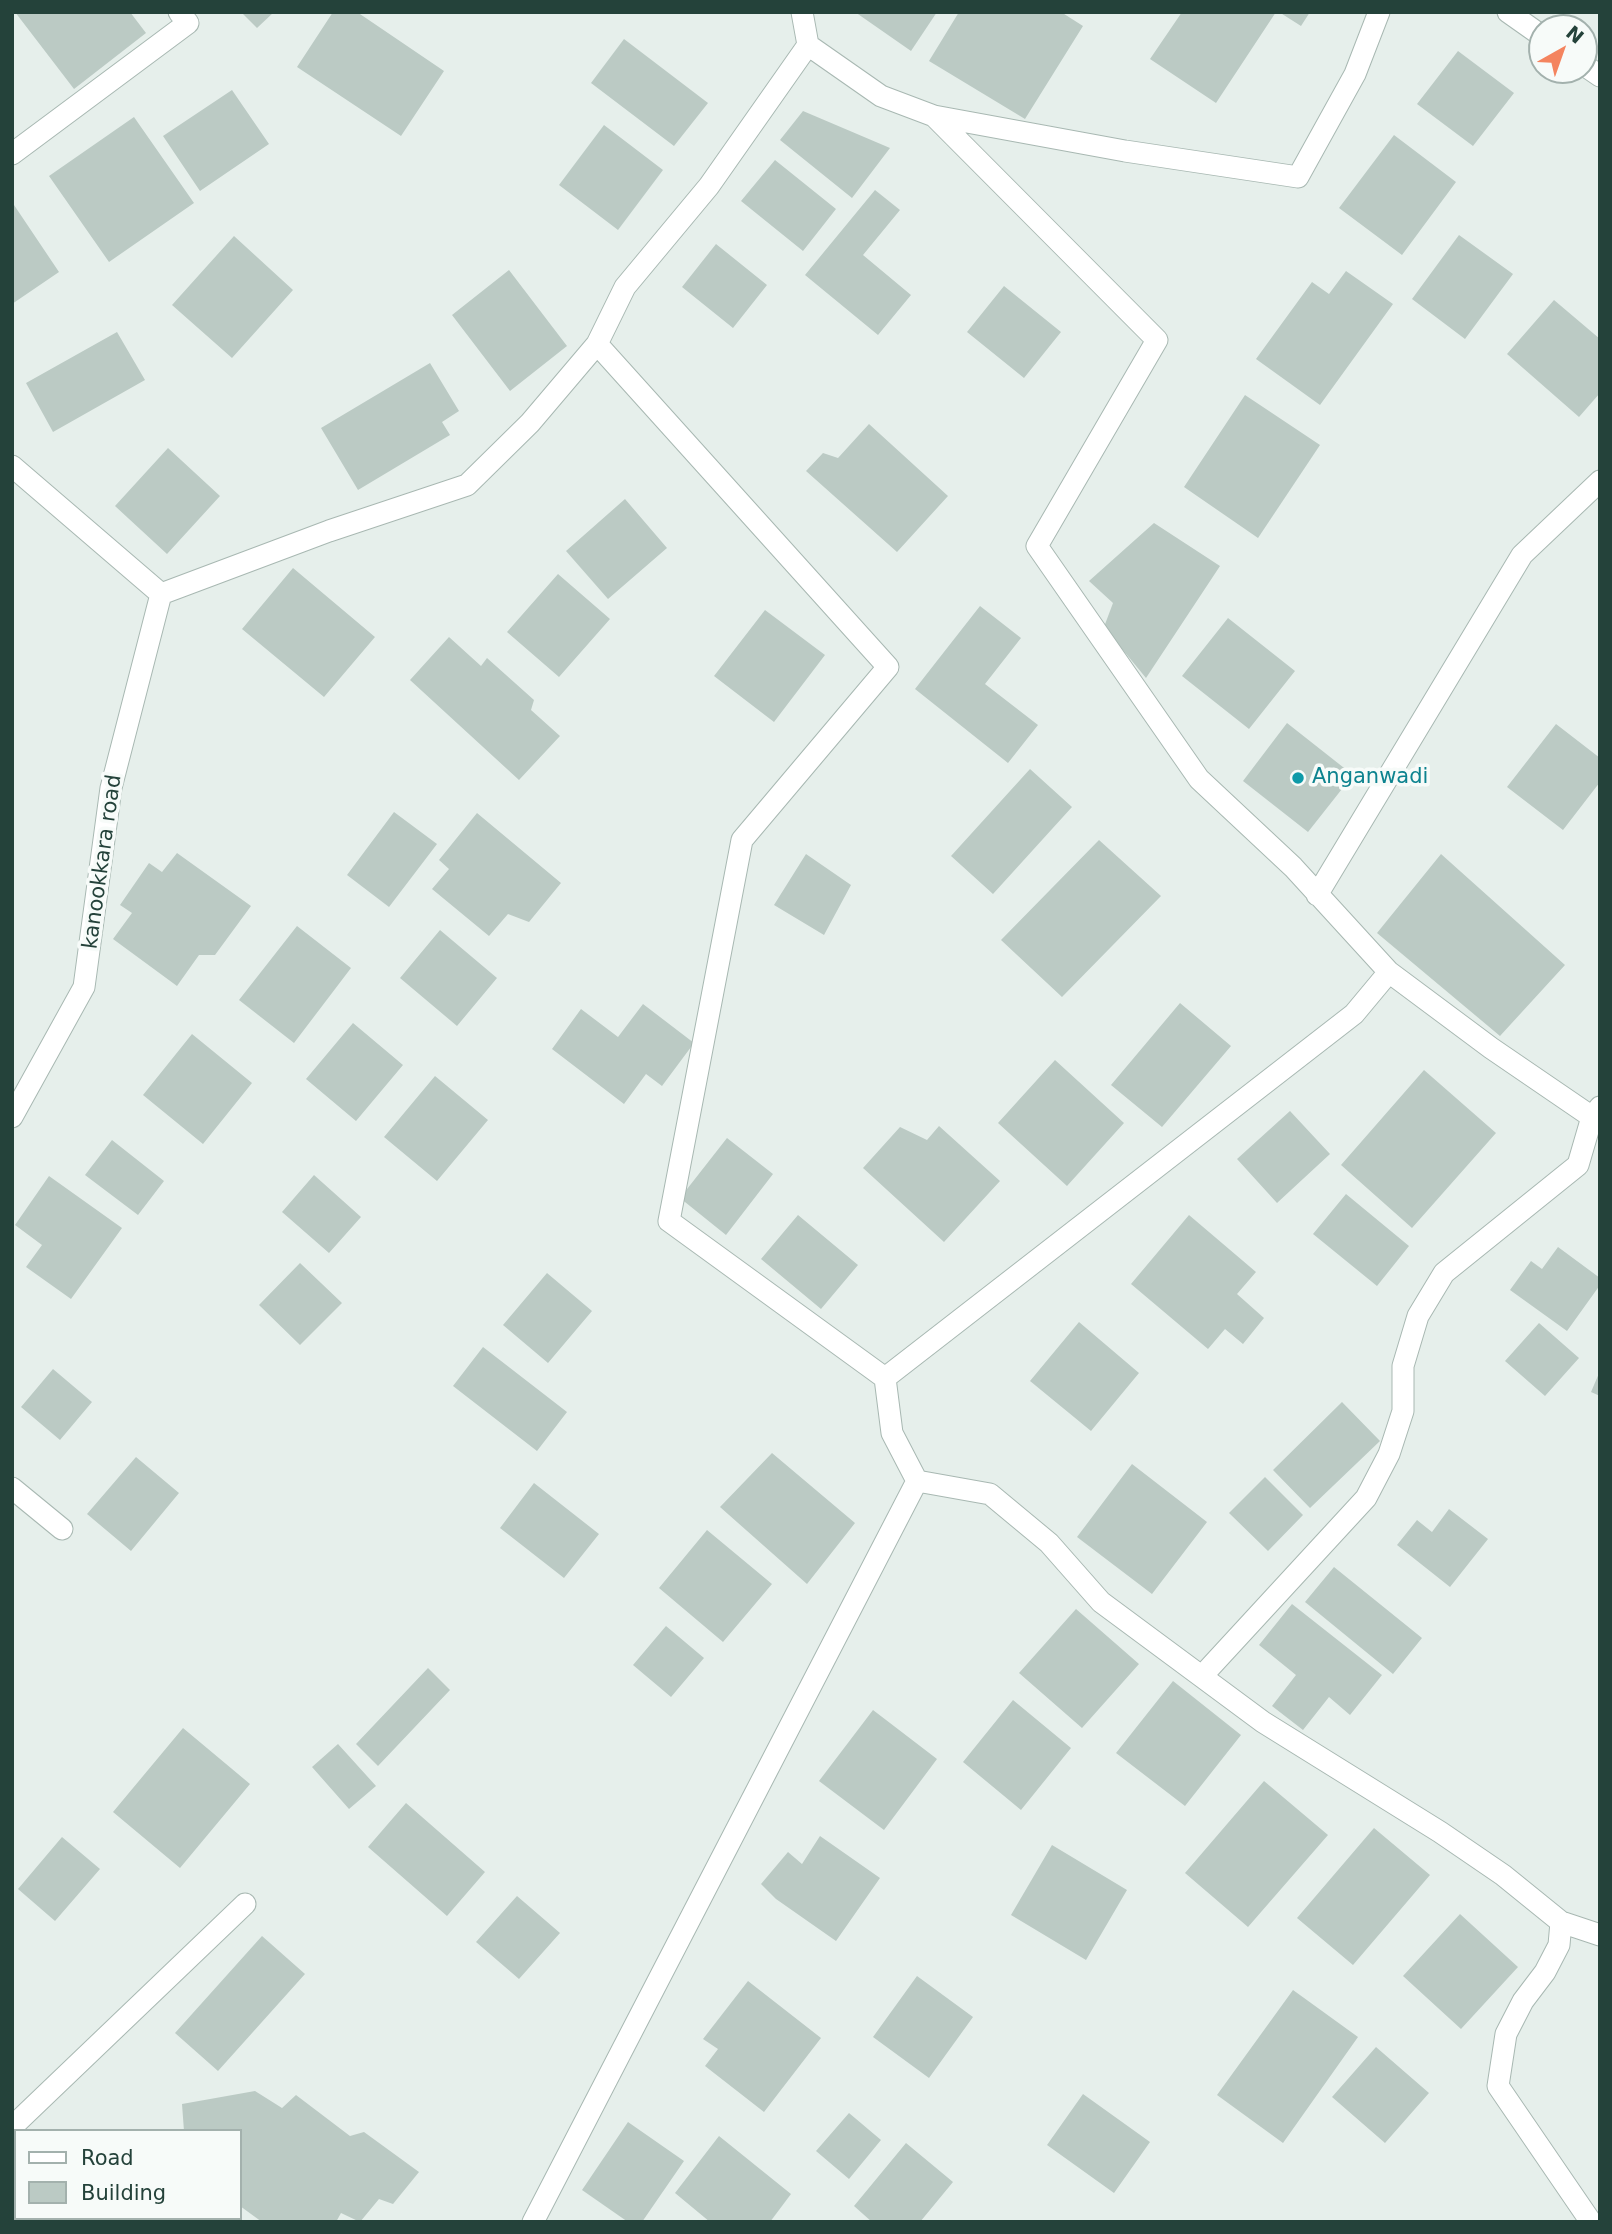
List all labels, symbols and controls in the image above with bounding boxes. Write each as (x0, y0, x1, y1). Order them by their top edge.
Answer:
north arrow (1528, 14, 1598, 84)
text: N (1562, 21, 1588, 48)
place label: Anganwadi (1312, 765, 1428, 791)
marker: Anganwadi (1290, 770, 1306, 786)
street label: kanookkara road (78, 773, 128, 951)
legend (14, 2129, 242, 2220)
text: Road (81, 2146, 134, 2170)
text: Building (81, 2181, 166, 2205)

